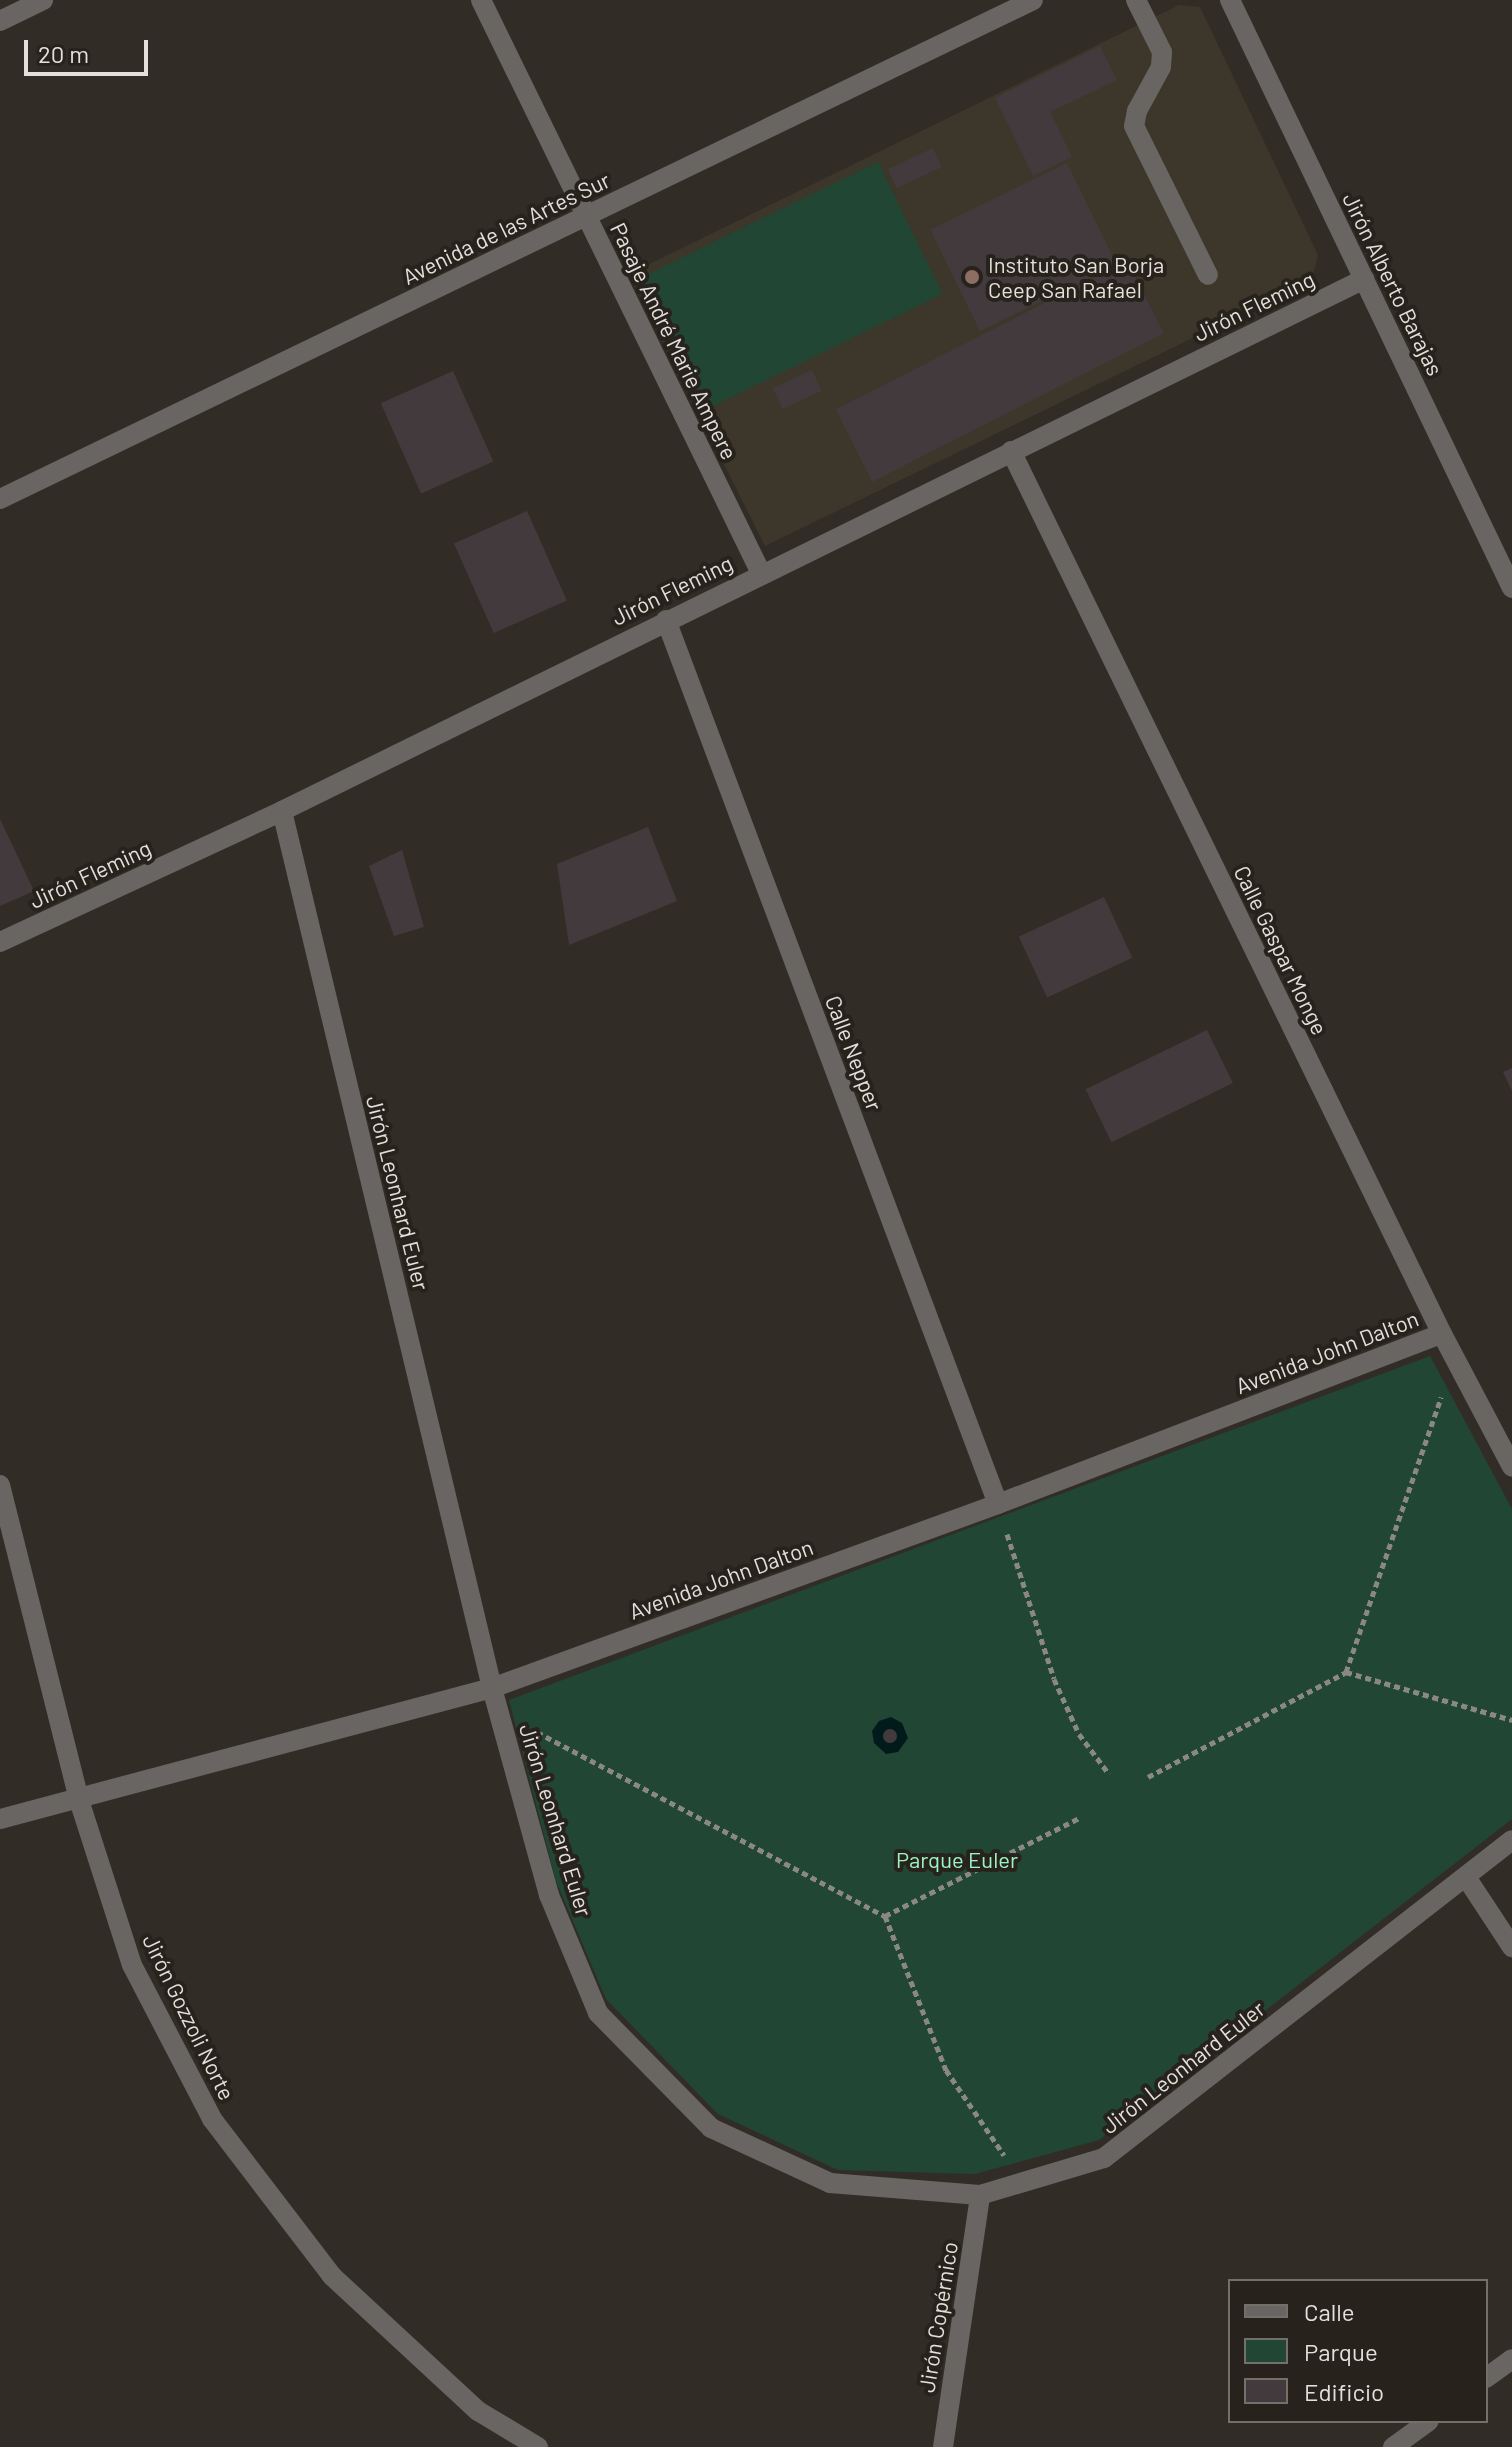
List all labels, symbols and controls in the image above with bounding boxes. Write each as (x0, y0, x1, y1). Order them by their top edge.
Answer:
scale bar (28, 24, 152, 74)
text: 20 m (38, 39, 89, 68)
street label: Avenida de las Artes Sur (398, 166, 614, 290)
street label: Jirón Alberto Barajas (1337, 188, 1449, 380)
street label: Pasaje André Marie Ampere (605, 218, 743, 464)
place label: Instituto San Borja Ceep San Rafael (988, 251, 1164, 302)
street label: Jirón Fleming (1189, 265, 1319, 347)
marker: Instituto San Borja Ceep San Rafael (963, 268, 981, 286)
street label: Jirón Fleming (607, 549, 737, 631)
street label: Jirón Fleming (25, 834, 155, 914)
street label: Calle Gaspar Monge (1229, 861, 1333, 1039)
street label: Calle Nepper (820, 992, 888, 1114)
street label: Jirón Leonhard Euler (361, 1093, 435, 1293)
street label: Avenida John Dalton (1232, 1305, 1422, 1399)
street label: Avenida John Dalton (625, 1533, 817, 1625)
street label: Jirón Leonhard Euler (514, 1721, 598, 1919)
park label: Parque Euler (896, 1847, 1018, 1873)
street label: Jirón Gozzoli Norte (137, 1930, 241, 2104)
street label: Jirón Leonhard Euler (1096, 1995, 1270, 2139)
street label: Jirón Copérnico (913, 2240, 963, 2394)
legend (1228, 2279, 1488, 2423)
text: Calle (1304, 2297, 1355, 2326)
text: Parque (1304, 2337, 1378, 2366)
text: Edificio (1304, 2377, 1384, 2406)

